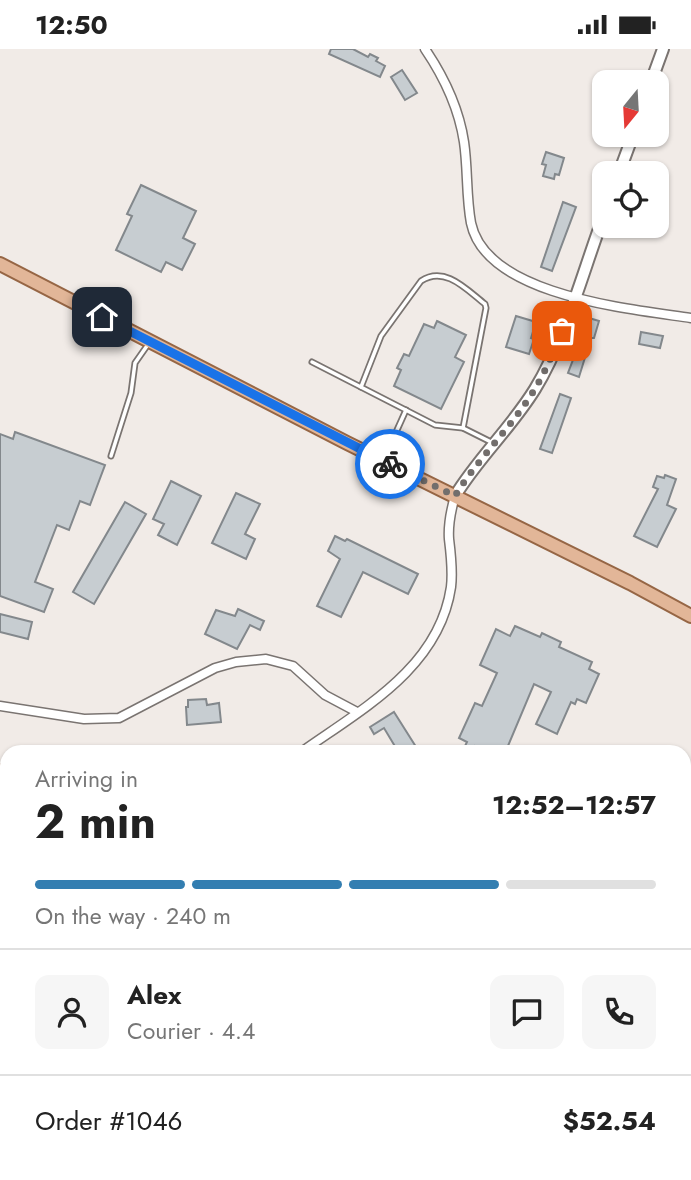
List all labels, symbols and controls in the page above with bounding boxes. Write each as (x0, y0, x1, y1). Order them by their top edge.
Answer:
text: 12:50 (35, 6, 108, 44)
north arrow (592, 70, 668, 147)
map controls (592, 70, 669, 238)
button: locate (592, 161, 669, 238)
pin (72, 287, 132, 347)
icon: home (83, 298, 121, 336)
pin (532, 301, 592, 361)
icon: bag (543, 312, 581, 350)
courier (355, 429, 425, 499)
icon: bike (371, 445, 409, 483)
text: Arriving in (35, 762, 138, 796)
text: 12:52–12:57 (492, 786, 656, 824)
text: 2 min (35, 789, 156, 855)
text: On the way · 240 m (35, 899, 231, 933)
button: person (35, 975, 109, 1049)
button: chat (490, 975, 564, 1049)
button: phone (582, 975, 656, 1049)
text: Alex (127, 976, 181, 1014)
text: Courier · 4.4 (127, 1014, 255, 1048)
text: Order #1046 (35, 1102, 183, 1140)
text: $52.54 (563, 1102, 656, 1140)

